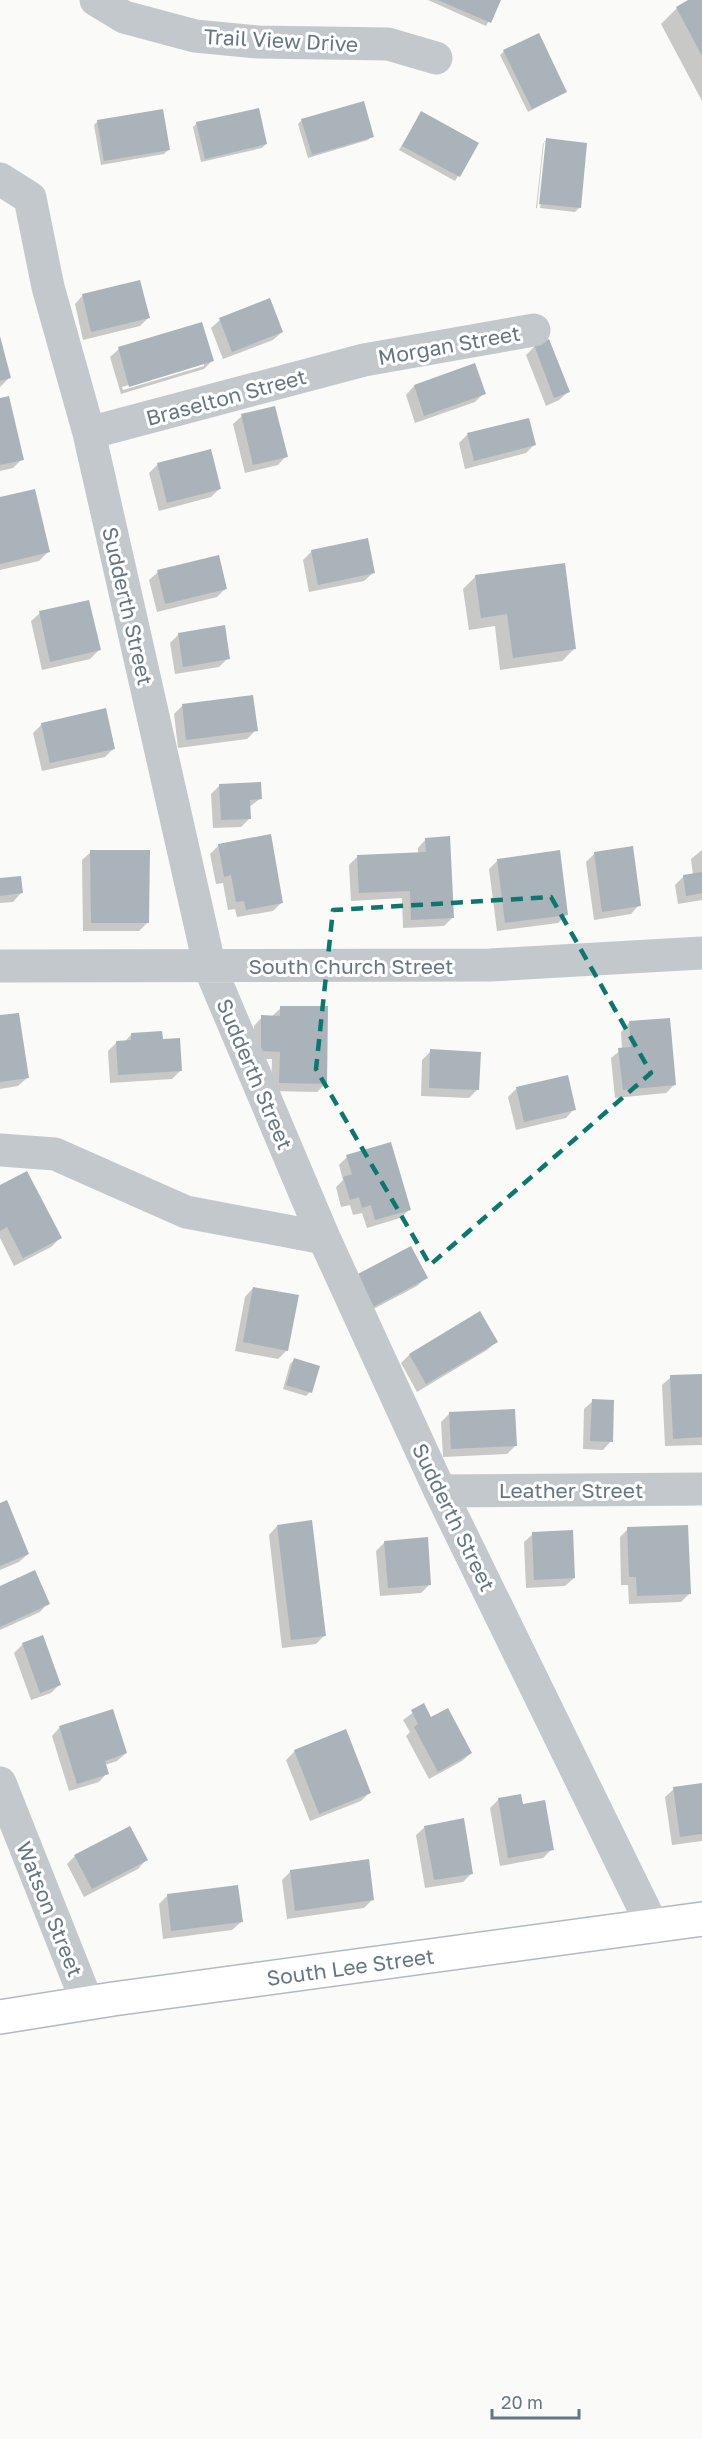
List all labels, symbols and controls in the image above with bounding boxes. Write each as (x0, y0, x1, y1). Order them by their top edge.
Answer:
street label: Trail View Drive (203, 23, 359, 57)
street label: Morgan Street (376, 320, 522, 370)
street label: Braselton Street (143, 363, 309, 431)
street label: Sudderth Street (97, 524, 159, 688)
street label: South Church Street (249, 953, 453, 979)
street label: Sudderth Street (211, 995, 299, 1153)
street label: Sudderth Street (407, 1439, 501, 1595)
street label: Leather Street (499, 1477, 643, 1503)
street label: Watson Street (11, 1838, 89, 1980)
street label: South Lee Street (265, 1943, 436, 1991)
scale bar (492, 2382, 579, 2420)
text: 20 m (501, 2391, 543, 2413)

